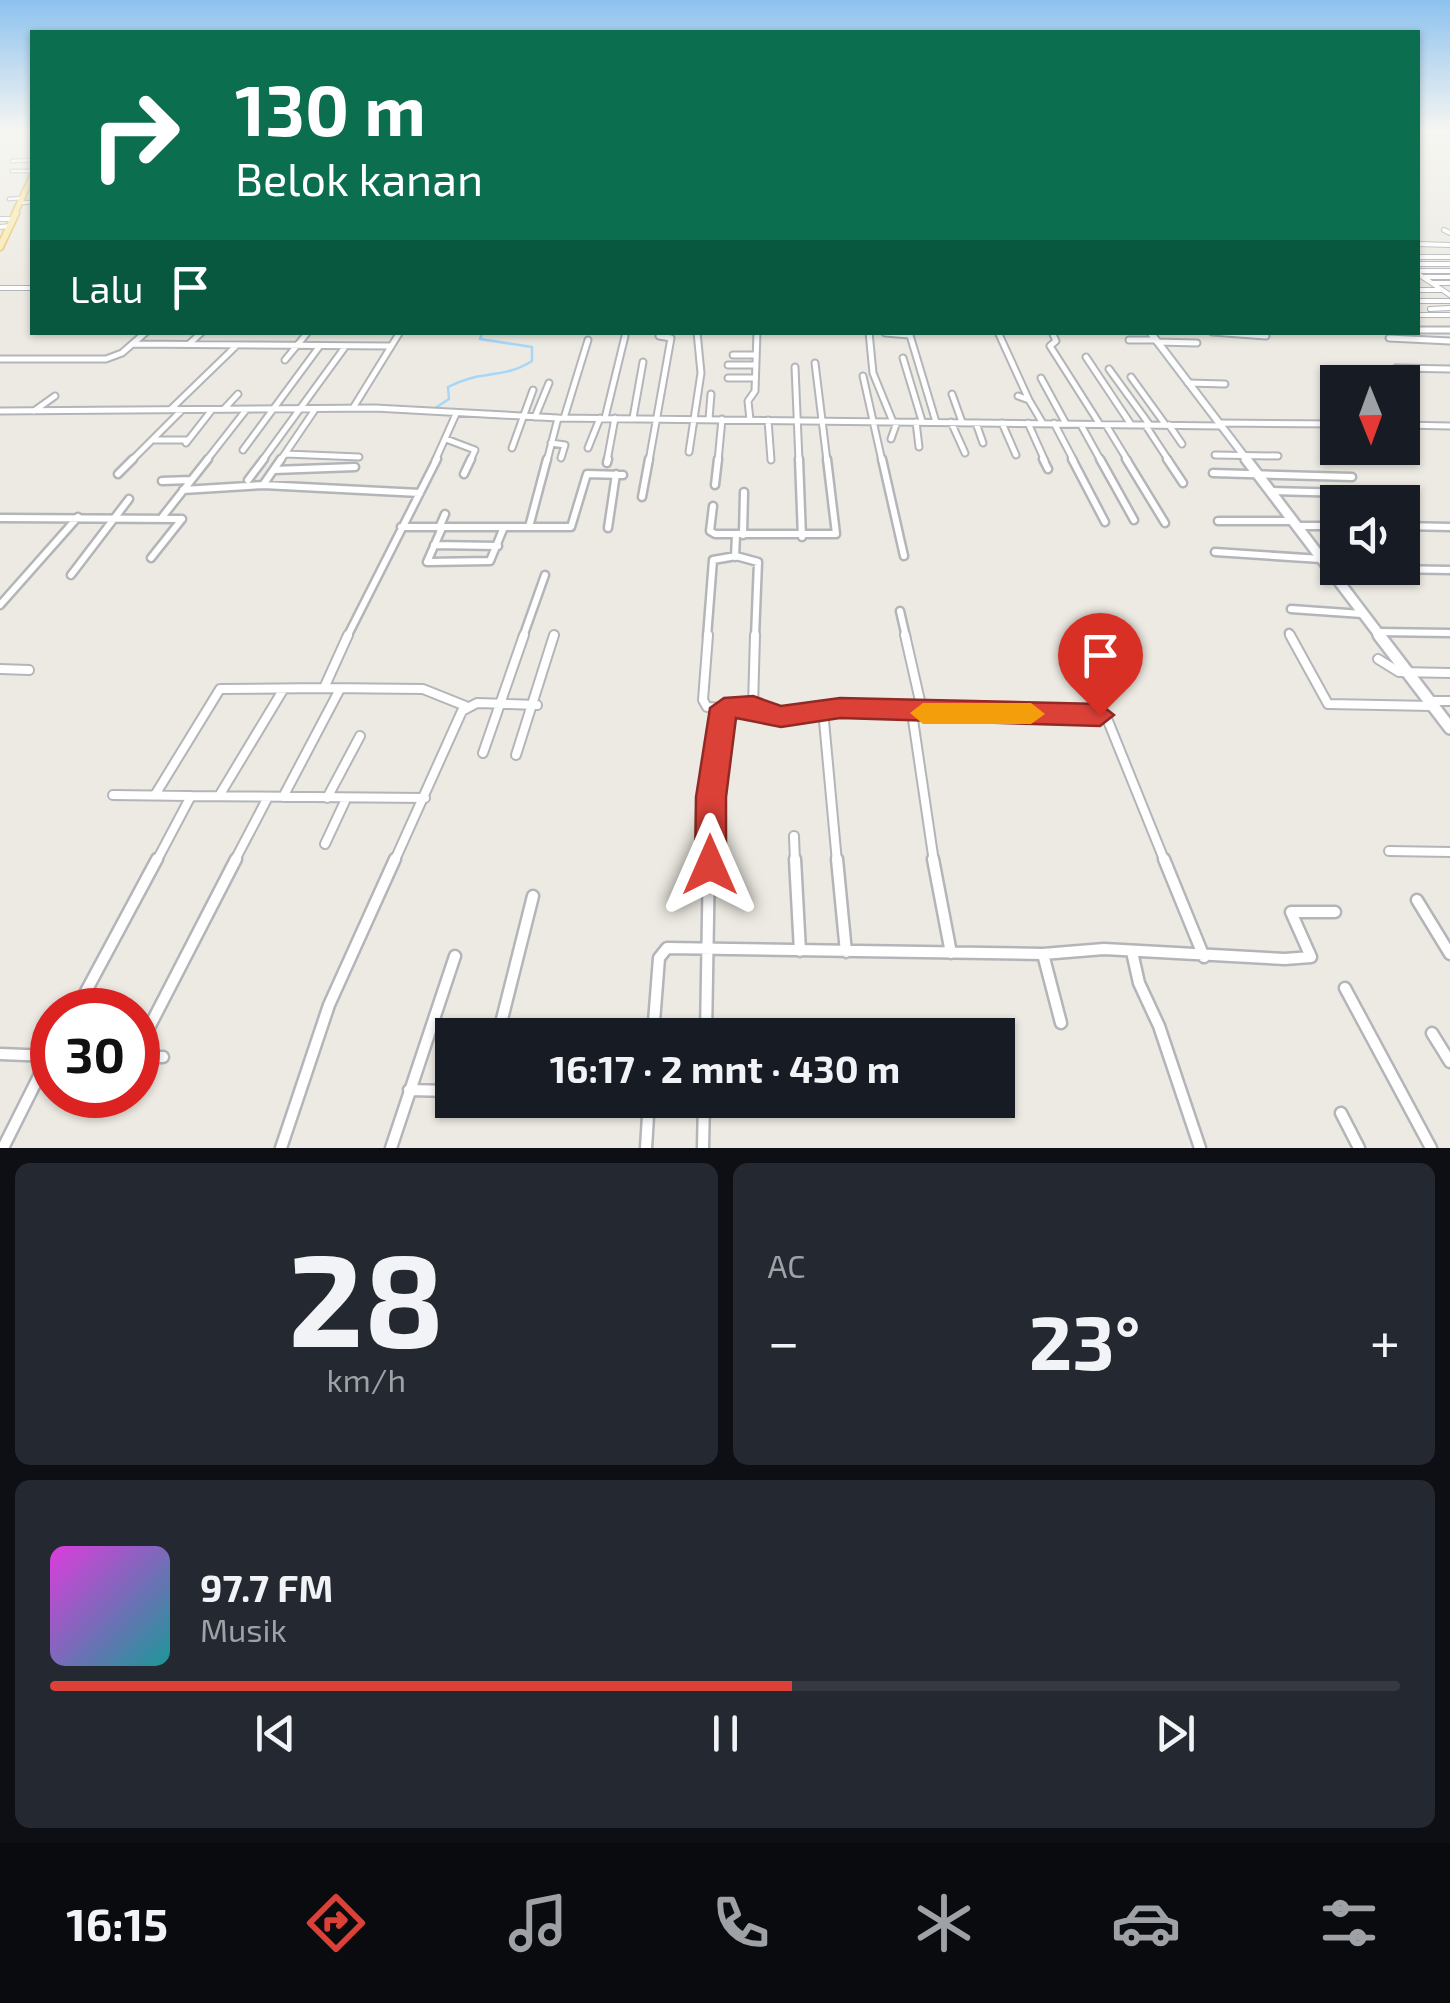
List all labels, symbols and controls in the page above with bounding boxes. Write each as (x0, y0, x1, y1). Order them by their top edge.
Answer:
text: 130 m (235, 66, 426, 150)
icon: right (70, 70, 200, 200)
text: Belok kanan (235, 151, 483, 205)
icon: arrive (163, 260, 218, 315)
text: Lalu (70, 265, 143, 311)
north arrow (1320, 365, 1420, 465)
map controls (1320, 365, 1420, 585)
button: sound (1320, 485, 1420, 585)
pin (1058, 613, 1143, 716)
icon: arrive (1073, 628, 1128, 683)
position arrow (658, 813, 762, 917)
speed limit sign: 30 (30, 988, 160, 1118)
text: 16:17 · 2 mnt · 430 m (550, 1045, 900, 1091)
text: 28 (288, 1217, 445, 1373)
text: AC (768, 1246, 806, 1284)
text: 23° (1029, 1295, 1141, 1385)
text: − (768, 1307, 800, 1373)
text: + (1370, 1307, 1400, 1373)
text: km/h (327, 1360, 406, 1398)
text: 97.7 FM (200, 1564, 333, 1610)
text: Musik (200, 1610, 287, 1648)
icon: previous (248, 1706, 303, 1761)
icon: pause (698, 1706, 753, 1761)
icon: next (1148, 1706, 1203, 1761)
icon: directions (301, 1888, 371, 1958)
icon: music (503, 1888, 573, 1958)
icon: phone (706, 1888, 776, 1958)
icon: climate (909, 1888, 979, 1958)
icon: car (1111, 1888, 1181, 1958)
icon: filters (1314, 1888, 1384, 1958)
text: 16:15 (66, 1896, 168, 1950)

